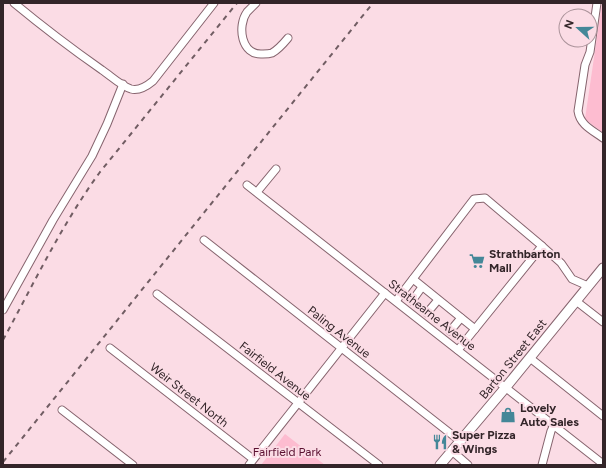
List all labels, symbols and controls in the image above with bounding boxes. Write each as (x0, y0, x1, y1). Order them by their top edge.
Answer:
north arrow (558, 8, 598, 48)
text: N (562, 18, 577, 31)
place label: Strathbarton Mall (489, 247, 561, 275)
supermarket icon: Strathbarton Mall (468, 252, 486, 270)
street label: Strathearne Avenue (386, 277, 479, 354)
street label: Paling Avenue (305, 303, 373, 361)
street label: Barton Street East (477, 316, 550, 402)
street label: Fairfield Avenue (237, 339, 314, 403)
street label: Weir Street North (147, 360, 231, 430)
place label: Lovely Auto Sales (520, 401, 579, 429)
shop icon: Lovely Auto Sales (499, 406, 517, 424)
place label: Super Pizza & Wings (452, 428, 516, 456)
restaurant icon: Super Pizza & Wings (431, 433, 449, 451)
park label: Fairfield Park (253, 445, 321, 459)

